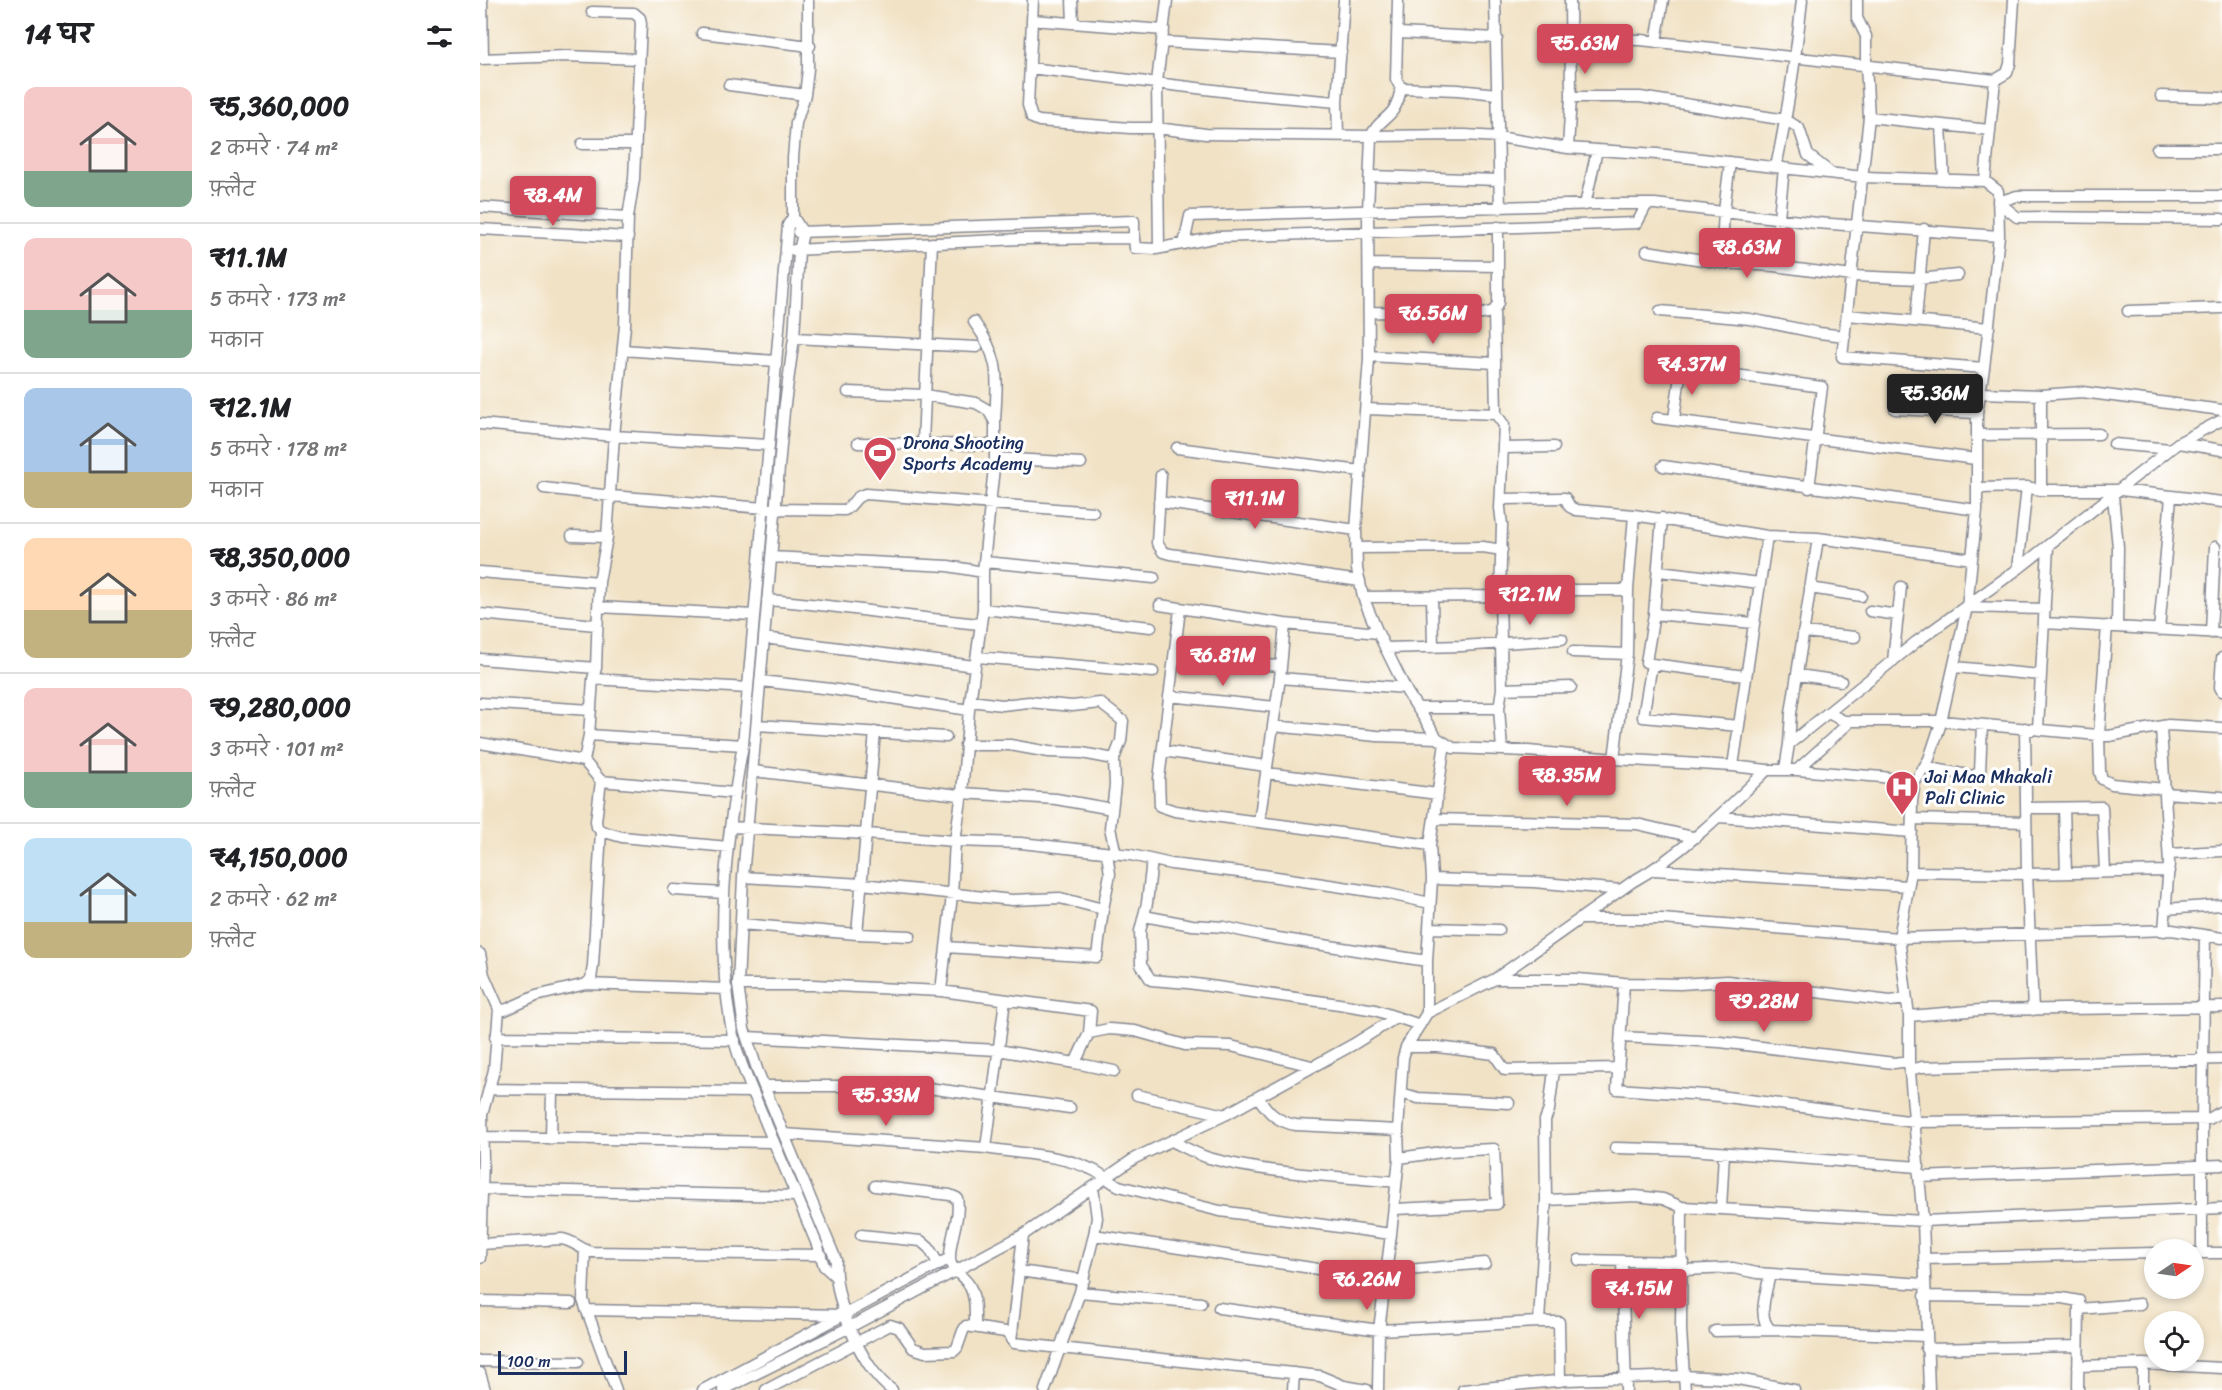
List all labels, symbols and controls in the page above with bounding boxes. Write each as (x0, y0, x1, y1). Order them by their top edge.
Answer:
text: 14 घर (24, 11, 93, 57)
icon: filters (423, 20, 456, 53)
pin: ₹5.63M (1536, 24, 1634, 75)
text: ₹5.63M (1551, 26, 1619, 61)
text: ₹5,360,000 (210, 83, 349, 129)
icon: home (72, 111, 144, 183)
text: 2 कमरे · 74 m² (210, 131, 338, 166)
text: फ़्लैट (210, 172, 256, 207)
pin: ₹8.4M (511, 176, 595, 227)
text: ₹8.4M (524, 178, 582, 213)
pin: ₹8.63M (1698, 228, 1796, 279)
text: ₹8.63M (1713, 230, 1781, 265)
text: ₹11.1M (210, 234, 287, 280)
icon: home (72, 262, 144, 334)
text: 5 कमरे · 173 m² (210, 282, 346, 317)
pin: ₹6.56M (1384, 294, 1482, 345)
text: ₹6.56M (1399, 296, 1467, 331)
text: मकान (210, 323, 263, 358)
pin: ₹4.37M (1643, 345, 1741, 396)
text: ₹4.37M (1658, 347, 1726, 382)
pin: ₹5.36M (1886, 374, 1984, 425)
text: ₹5.36M (1901, 376, 1969, 411)
text: ₹12.1M (210, 384, 291, 430)
icon: home (72, 412, 144, 484)
place label: Drona Shooting Sports Academy (903, 427, 1033, 480)
text: 5 कमरे · 178 m² (210, 432, 347, 467)
sports icon: Drona Shooting Sports Academy (862, 435, 898, 482)
text: मकान (210, 473, 263, 508)
pin: ₹11.1M (1206, 479, 1304, 530)
text: ₹11.1M (1225, 481, 1285, 516)
text: ₹8,350,000 (210, 534, 350, 580)
icon: home (72, 562, 144, 634)
pin: ₹12.1M (1481, 575, 1579, 626)
text: ₹12.1M (1499, 577, 1561, 612)
text: 3 कमरे · 86 m² (210, 582, 337, 617)
text: फ़्लैट (210, 623, 256, 658)
pin: ₹6.81M (1174, 636, 1272, 687)
text: ₹6.81M (1190, 638, 1256, 673)
text: ₹9,280,000 (210, 684, 351, 730)
icon: home (72, 712, 144, 784)
text: 3 कमरे · 101 m² (210, 732, 344, 767)
pin: ₹8.35M (1518, 756, 1616, 807)
text: ₹8.35M (1533, 758, 1601, 793)
place label: Jai Maa Mhakali Pali Clinic (1924, 761, 2053, 814)
hospital icon: Jai Maa Mhakali Pali Clinic (1884, 769, 1920, 816)
text: फ़्लैट (210, 773, 256, 808)
text: ₹4,150,000 (210, 834, 348, 880)
icon: home (72, 862, 144, 934)
text: 2 कमरे · 62 m² (210, 882, 337, 917)
text: फ़्लैट (210, 923, 256, 958)
pin: ₹9.28M (1715, 982, 1813, 1033)
text: ₹9.28M (1729, 984, 1799, 1019)
pin: ₹5.33M (837, 1076, 935, 1127)
text: ₹5.33M (852, 1078, 920, 1113)
north arrow (2144, 1239, 2204, 1299)
map controls (2144, 1239, 2204, 1371)
pin: ₹6.26M (1318, 1260, 1416, 1311)
text: ₹6.26M (1333, 1262, 1401, 1297)
pin: ₹4.15M (1590, 1269, 1688, 1320)
text: ₹4.15M (1606, 1271, 1672, 1306)
button: locate (2144, 1311, 2204, 1371)
text: 100 m (507, 1347, 551, 1376)
scale bar (498, 1348, 627, 1376)

